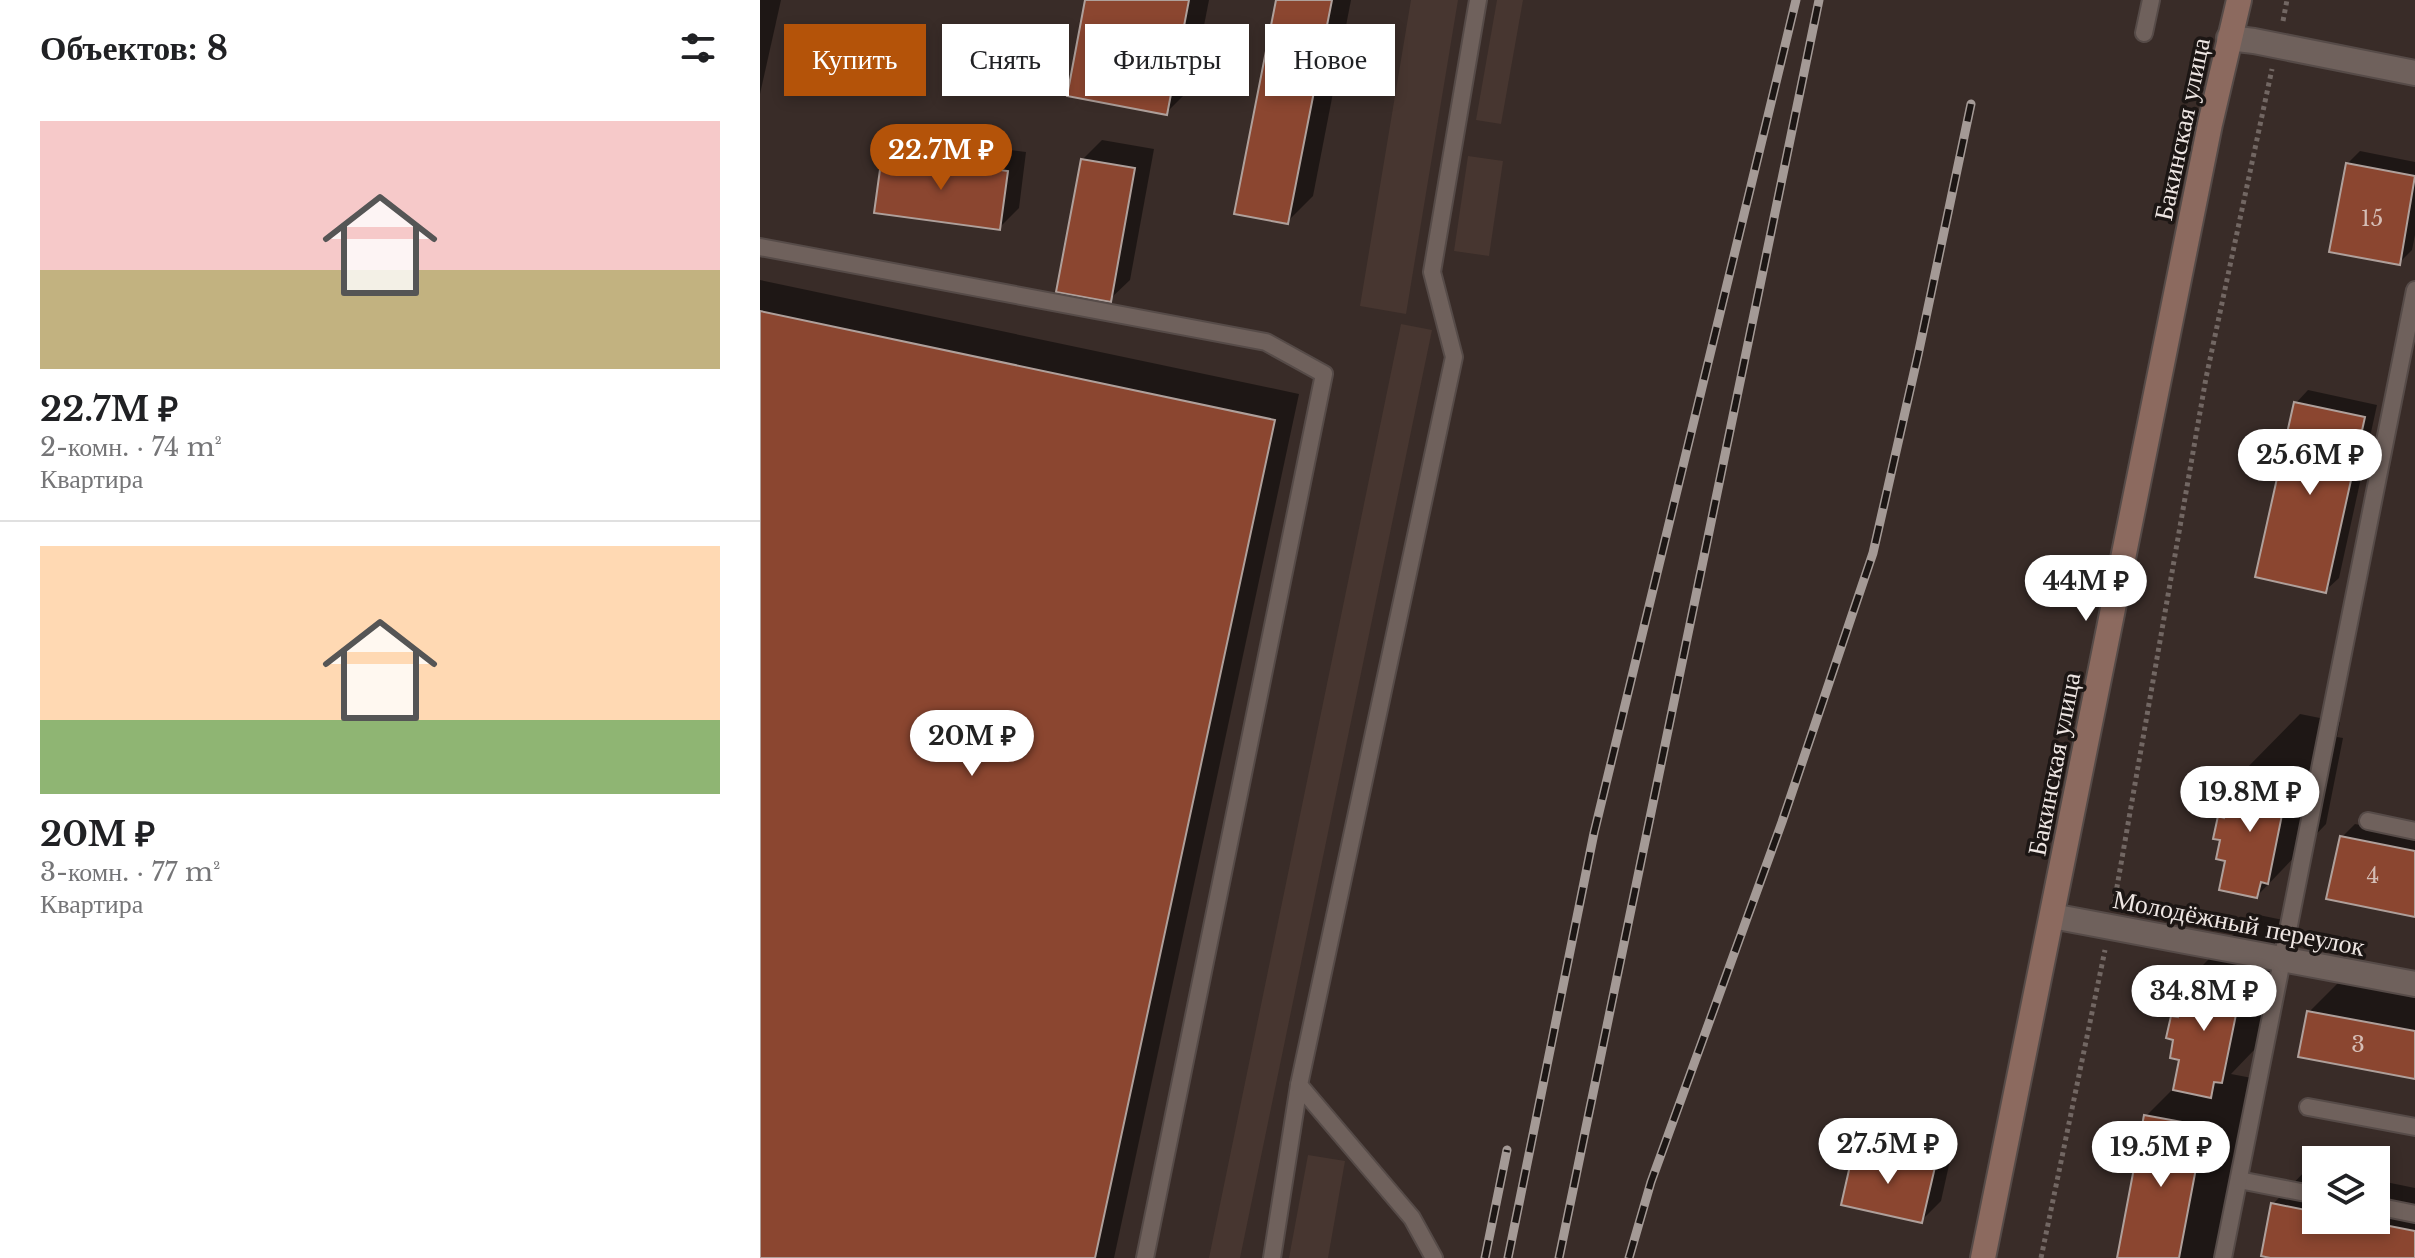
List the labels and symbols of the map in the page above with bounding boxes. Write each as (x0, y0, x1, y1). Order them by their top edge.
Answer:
street label: Бакинская улица (2147, 34, 2217, 223)
pin: 22.7M ₽ (867, 124, 1015, 192)
house number: 15 (2361, 205, 2383, 232)
pin: 25.6M ₽ (2236, 429, 2384, 497)
pin: 44M ₽ (2030, 555, 2142, 623)
street label: Бакинская улица (2021, 669, 2088, 858)
pin: 20M ₽ (916, 710, 1028, 778)
pin: 19.8M ₽ (2176, 766, 2324, 834)
house number: 4 (2367, 862, 2379, 889)
street label: Молодёжный переулок (2110, 883, 2368, 963)
pin: 34.8M ₽ (2130, 965, 2278, 1033)
house number: 3 (2351, 1031, 2365, 1058)
pin: 27.5M ₽ (1814, 1118, 1962, 1186)
pin: 19.5M ₽ (2087, 1121, 2235, 1189)

